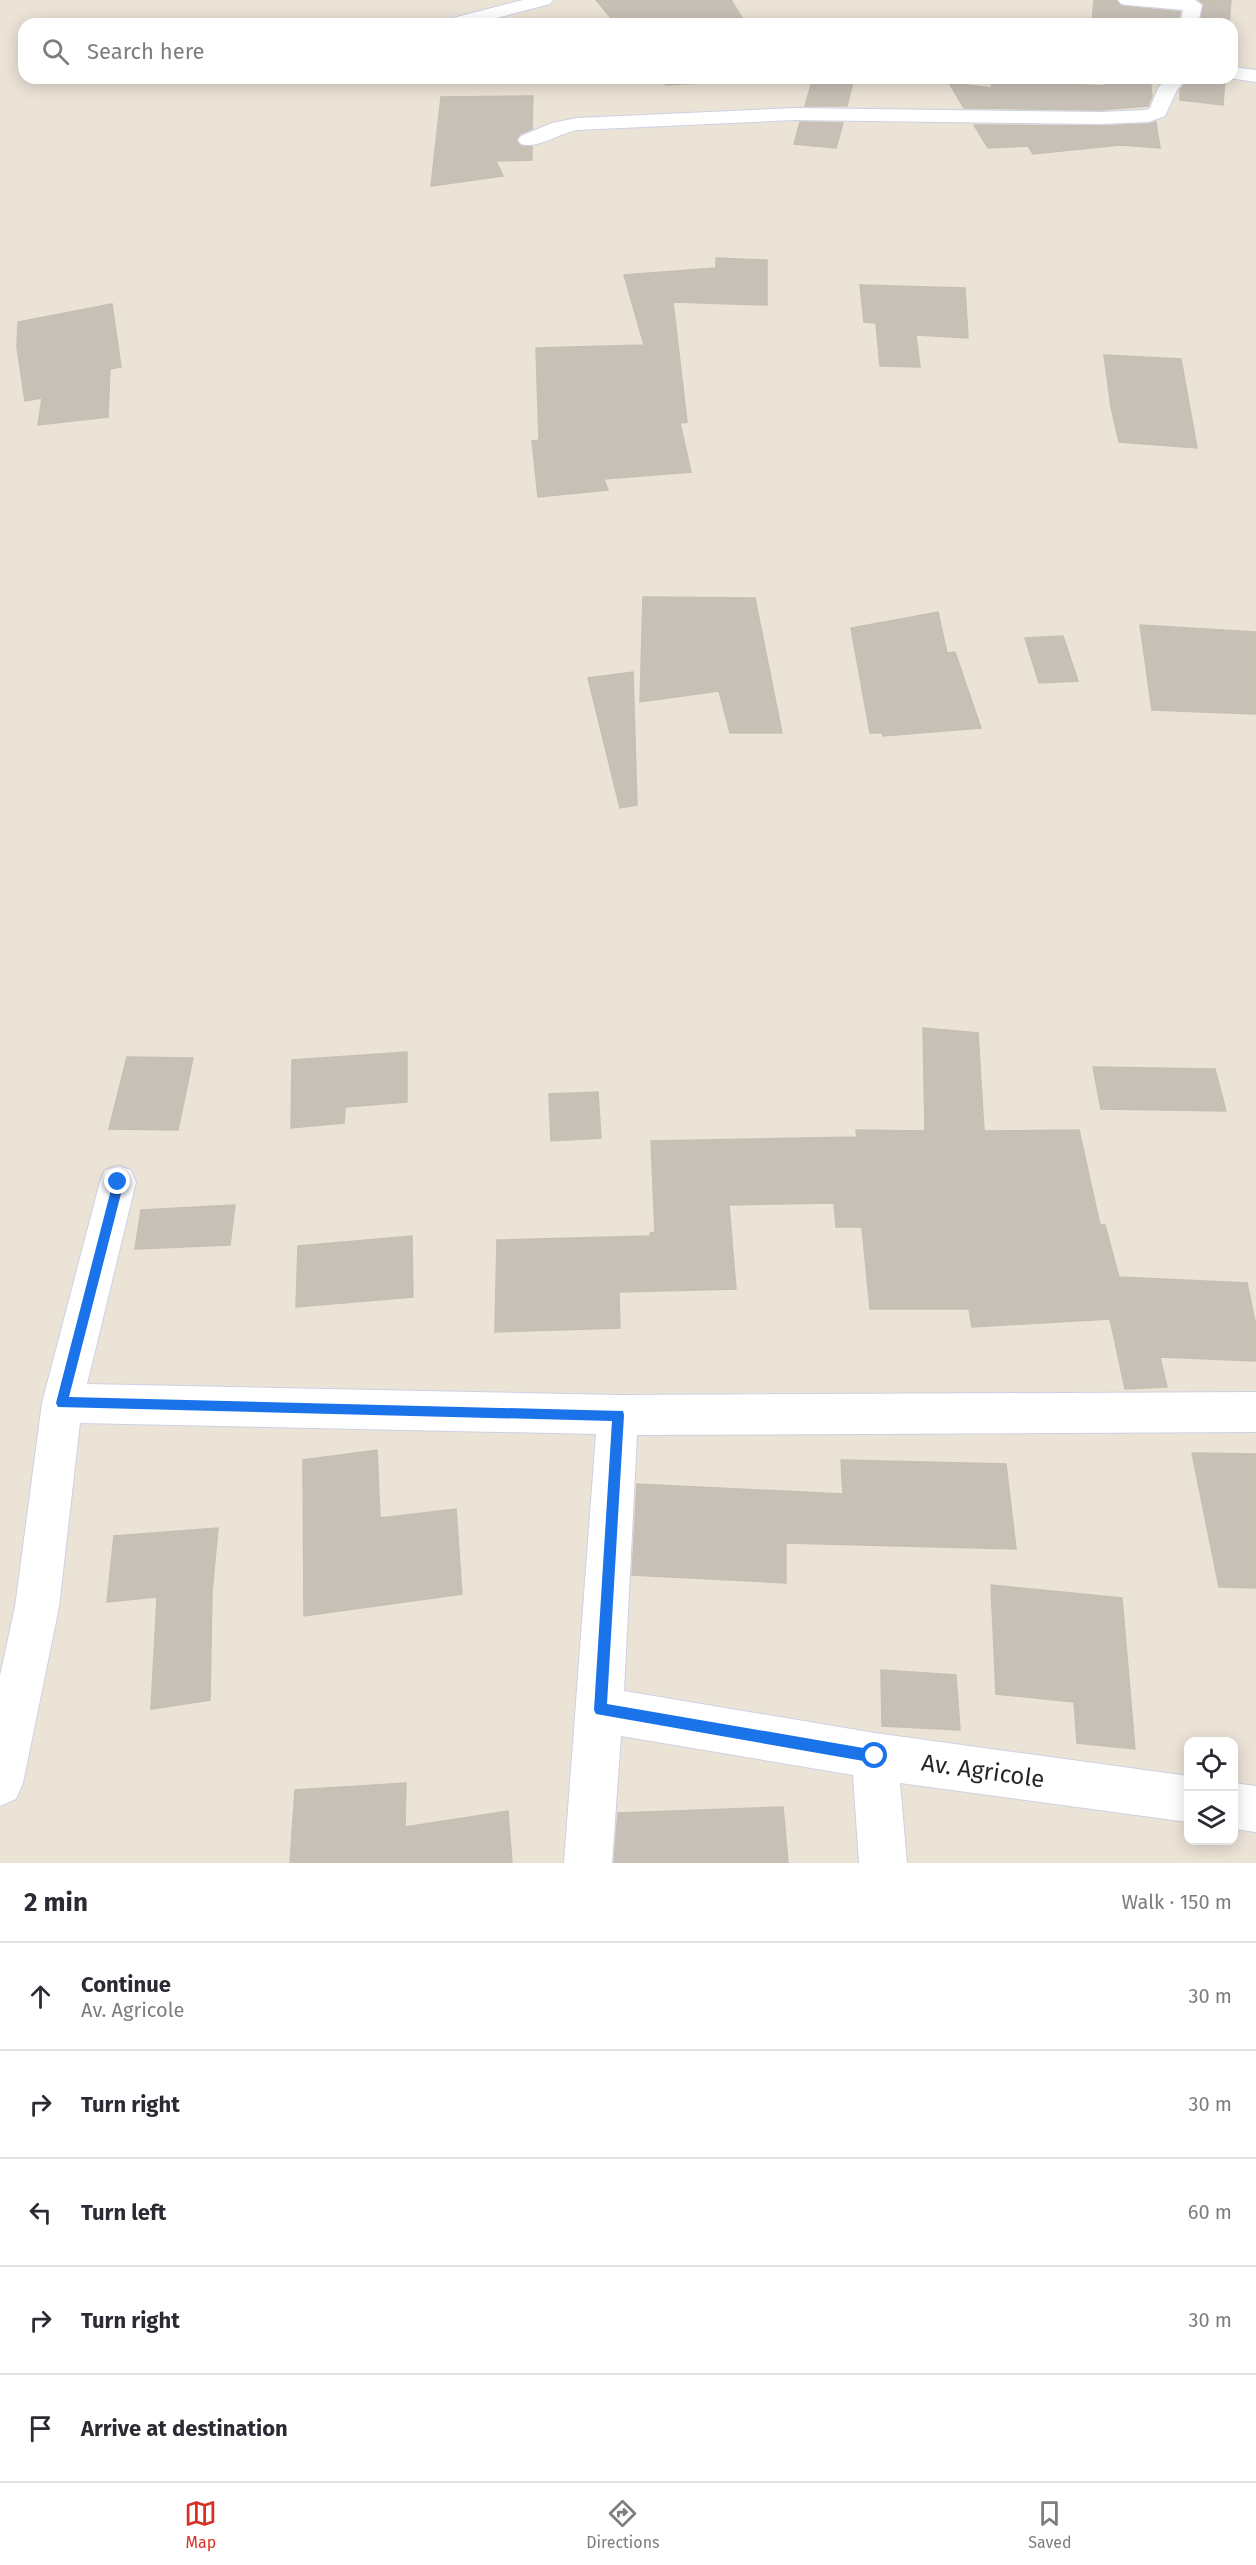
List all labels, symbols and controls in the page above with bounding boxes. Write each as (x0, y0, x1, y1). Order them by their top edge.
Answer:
search box (18, 18, 1238, 84)
icon: search (39, 35, 72, 68)
text: Search here (87, 38, 205, 65)
route end (104, 1168, 130, 1194)
map controls (1184, 1737, 1238, 1845)
button: locate (1184, 1737, 1238, 1791)
route start (861, 1742, 887, 1768)
street label: Av. Agricole (920, 1749, 1046, 1793)
button: layers (1184, 1791, 1238, 1845)
text: 2 min (24, 1887, 88, 1918)
text: Walk · 150 m (1122, 1890, 1232, 1914)
text: Continue (81, 1971, 171, 1998)
icon: ahead (24, 1980, 57, 2013)
text: 30 m (1188, 1984, 1232, 2008)
text: Av. Agricole (81, 1998, 184, 2022)
icon: right (24, 2088, 57, 2121)
text: Turn right (81, 2091, 180, 2118)
text: 30 m (1188, 2092, 1232, 2116)
icon: left (24, 2196, 57, 2229)
text: Turn left (81, 2199, 166, 2226)
text: 60 m (1188, 2200, 1232, 2224)
icon: right (24, 2304, 57, 2337)
text: Turn right (81, 2307, 180, 2334)
text: 30 m (1188, 2308, 1232, 2332)
icon: arrive (24, 2412, 57, 2445)
text: Arrive at destination (81, 2415, 288, 2442)
tab: Map (184, 2497, 217, 2552)
tab: Directions (586, 2497, 660, 2552)
tab: Saved (1028, 2497, 1072, 2552)

